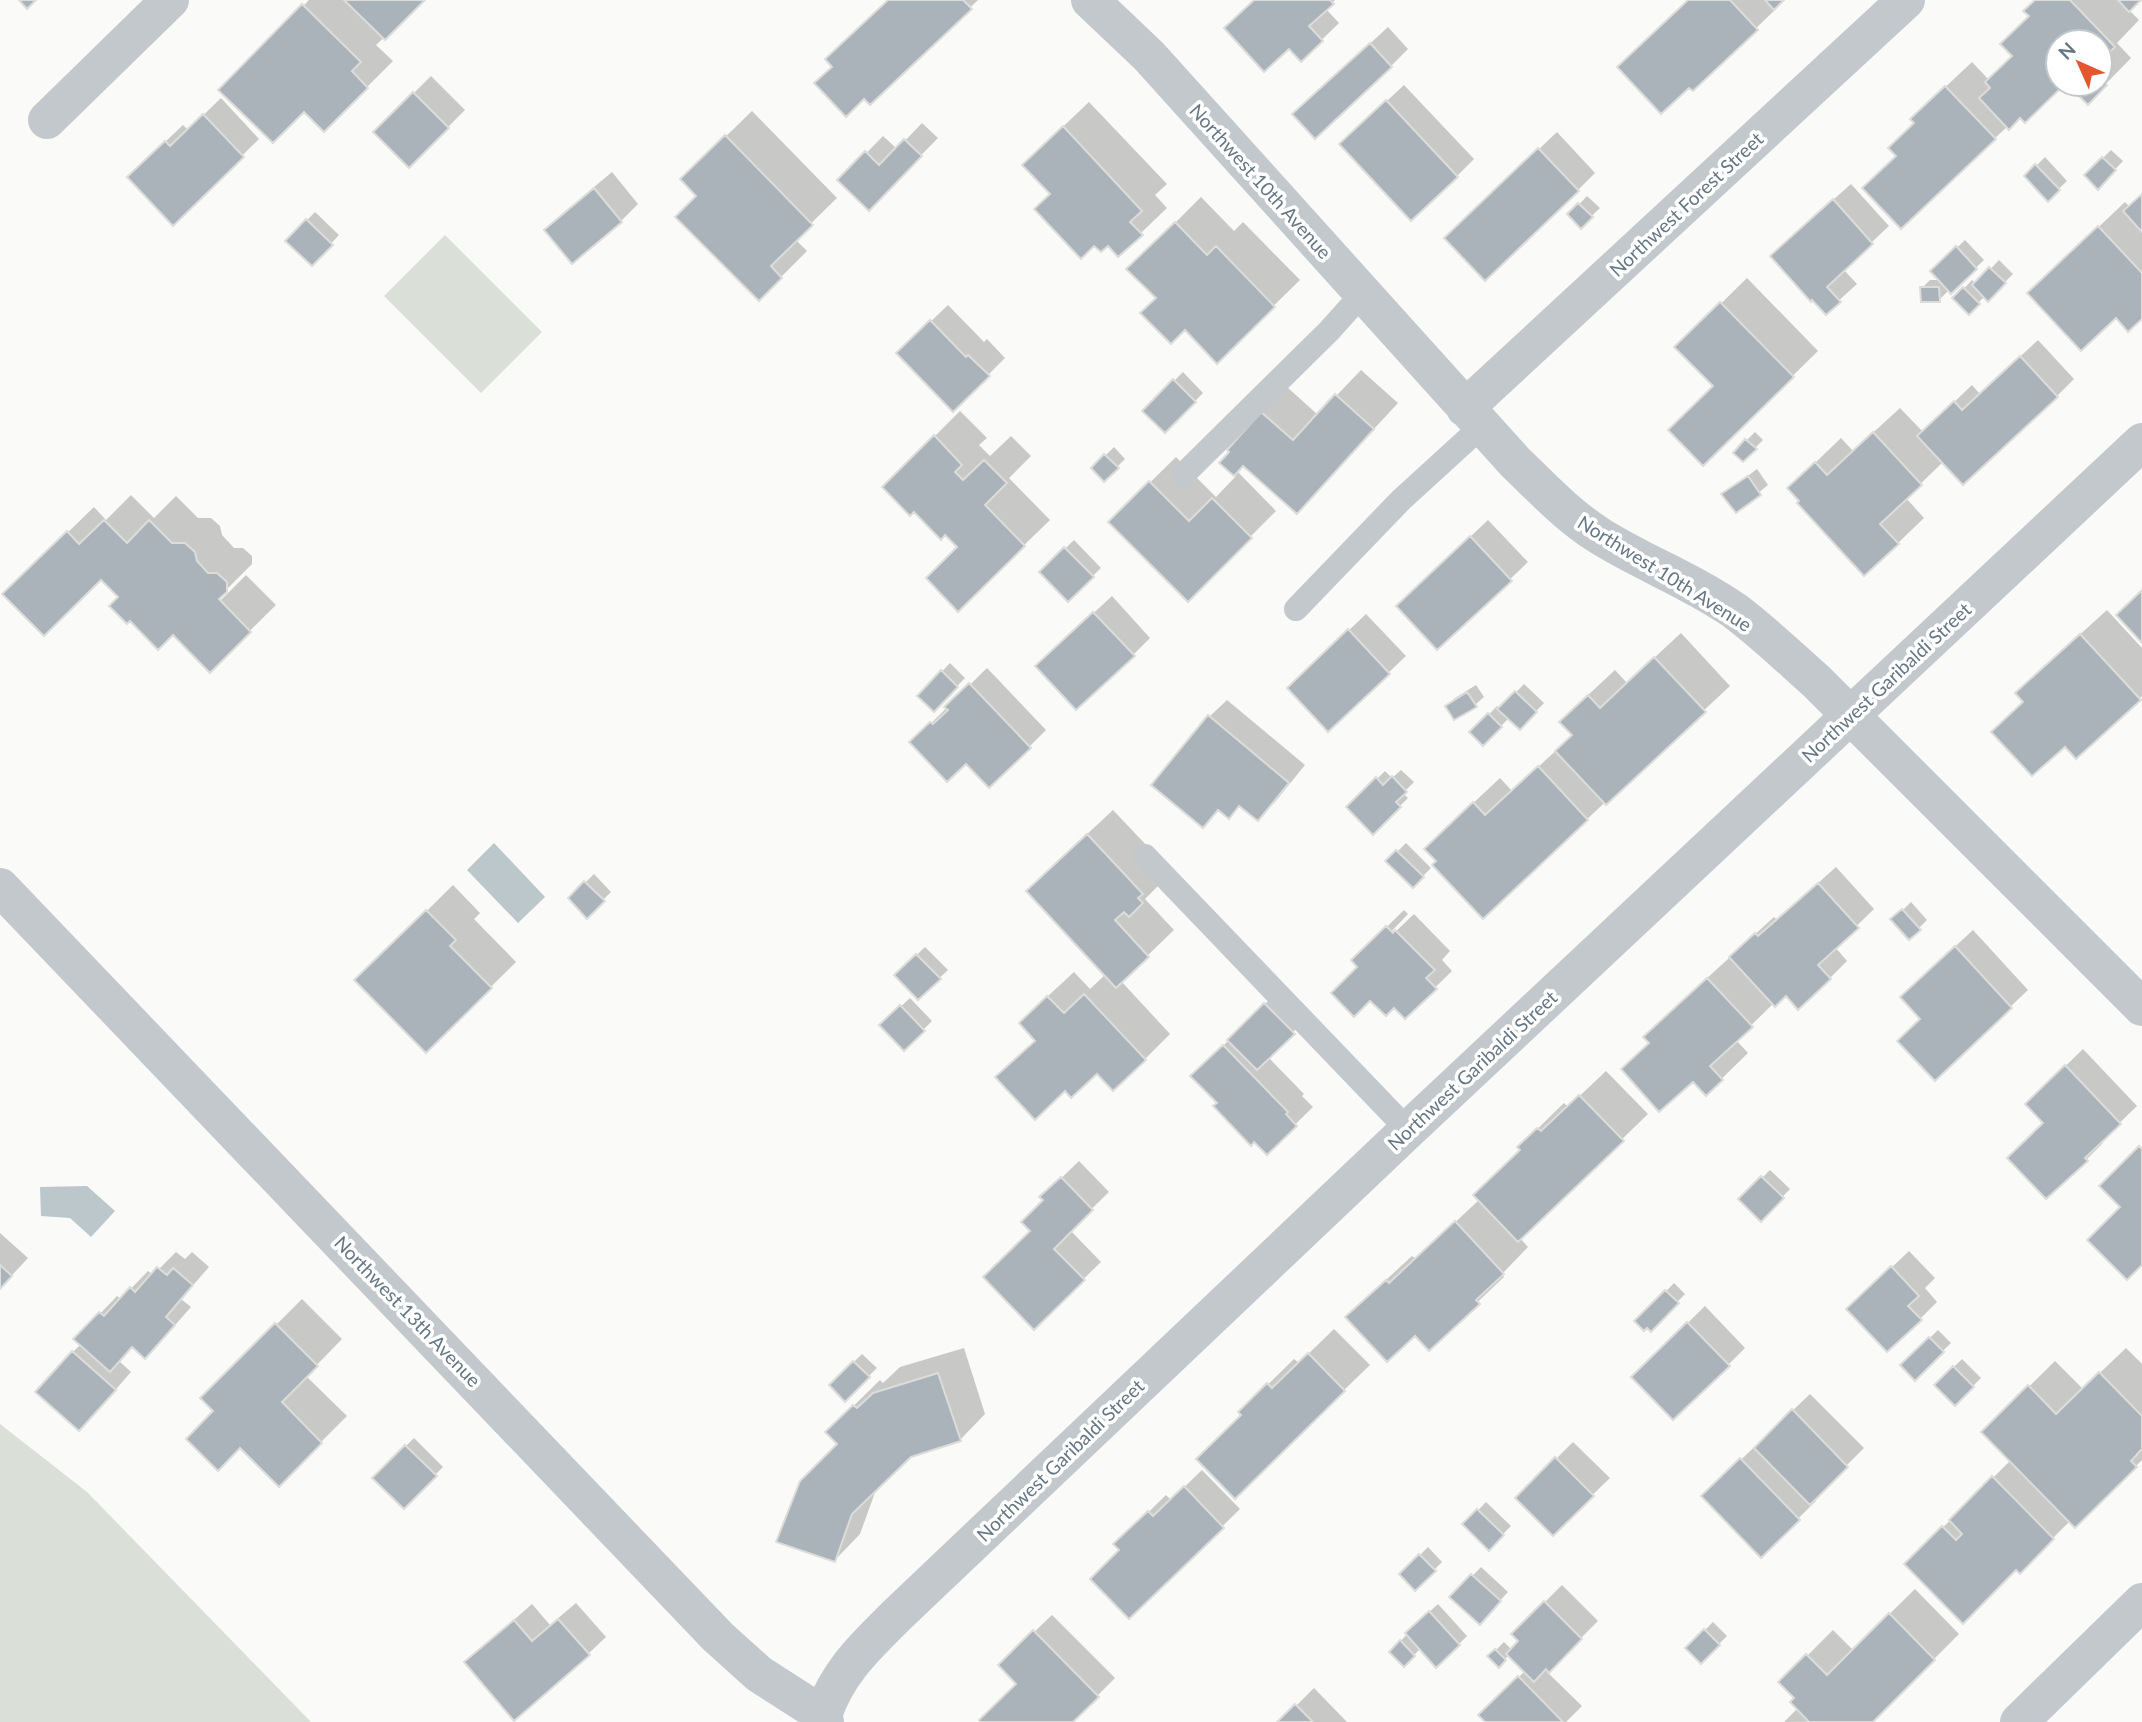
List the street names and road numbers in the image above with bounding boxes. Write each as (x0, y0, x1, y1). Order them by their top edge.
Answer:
street label: Northwest 10th Avenue (1185, 99, 1337, 263)
street label: Northwest Forest Street (1605, 127, 1768, 281)
street label: Northwest 10th Avenue (1574, 510, 1756, 636)
street label: Northwest Garibaldi Street (1796, 597, 1976, 767)
street label: Northwest Garibaldi Street (1382, 985, 1562, 1155)
street label: Northwest 13th Avenue (330, 1231, 486, 1391)
street label: Northwest Garibaldi Street (972, 1374, 1148, 1546)

